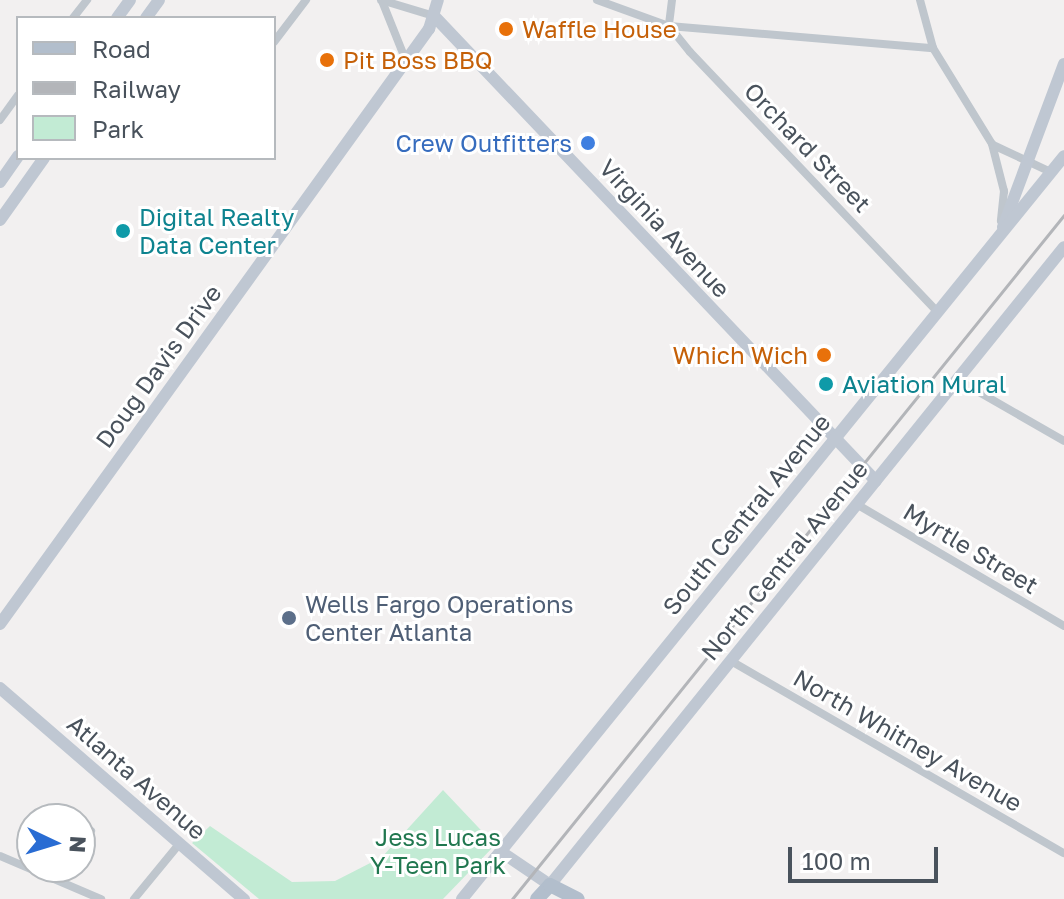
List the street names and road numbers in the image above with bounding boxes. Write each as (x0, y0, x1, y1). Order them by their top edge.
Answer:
street label: Orchard Street (739, 76, 877, 218)
street label: Virginia Avenue (594, 153, 736, 303)
street label: Doug Davis Drive (89, 279, 227, 453)
street label: South Central Avenue (656, 408, 836, 620)
street label: North Central Avenue (695, 454, 873, 666)
street label: Myrtle Street (898, 497, 1044, 599)
street label: North Whitney Avenue (789, 663, 1027, 817)
street label: Atlanta Avenue (62, 709, 212, 845)

